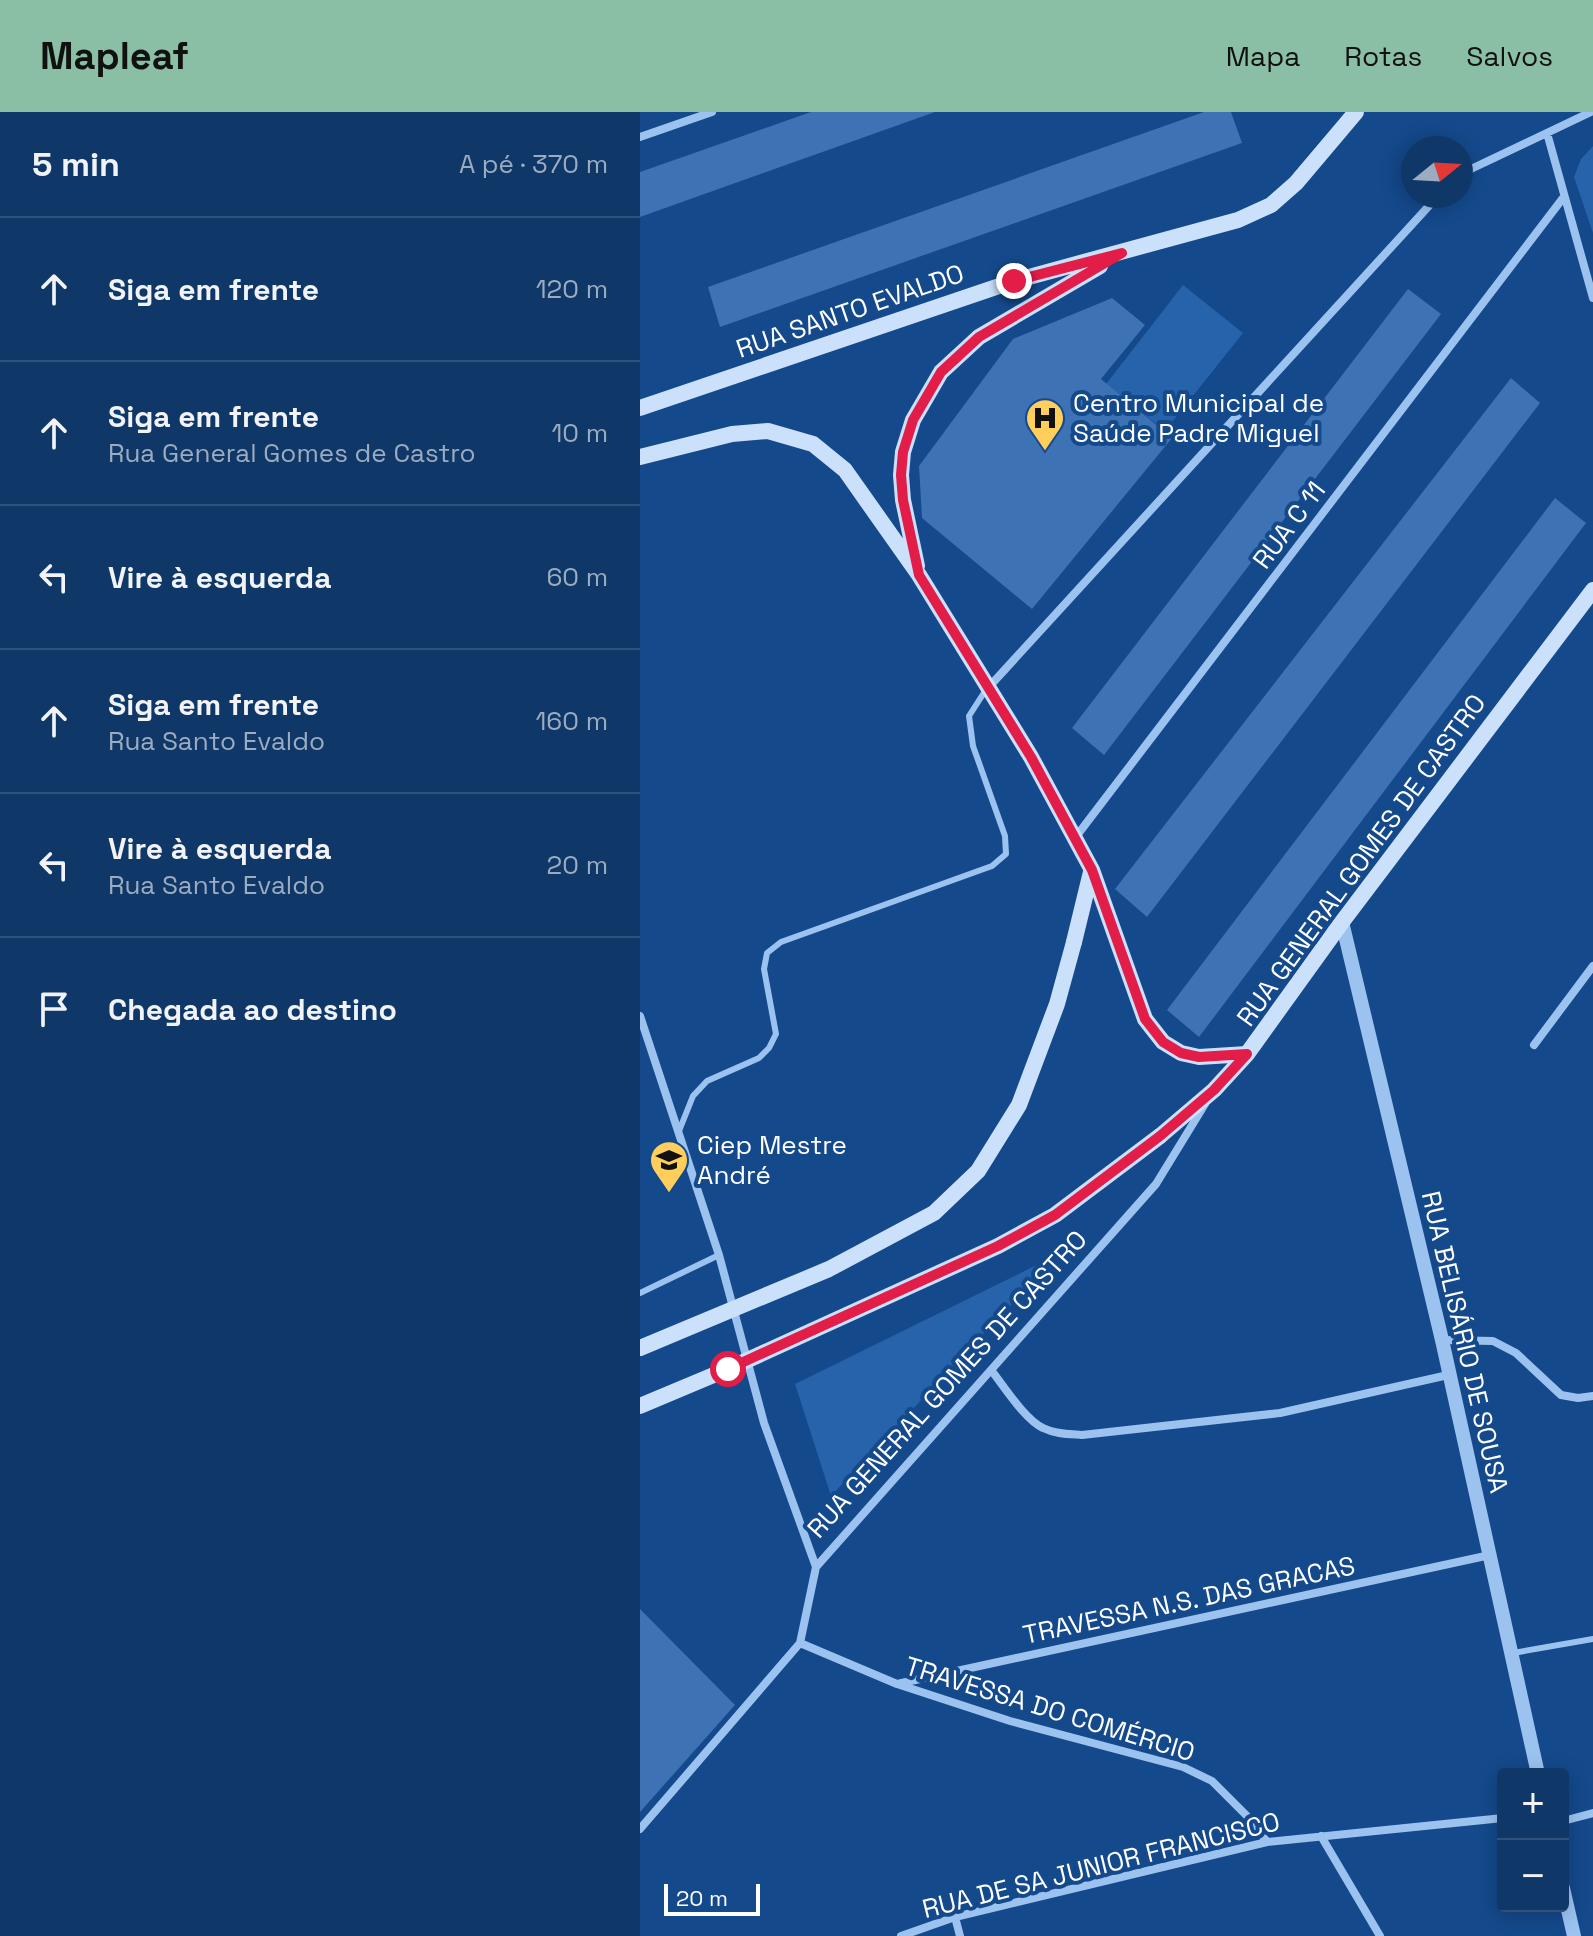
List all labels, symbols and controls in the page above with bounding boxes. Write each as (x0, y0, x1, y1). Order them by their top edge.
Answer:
text: Mapleaf (40, 32, 189, 80)
text: Mapa (1226, 38, 1300, 74)
text: Rotas (1344, 38, 1422, 74)
text: Salvos (1466, 38, 1553, 74)
north arrow (1401, 136, 1473, 208)
text: 5 min (32, 143, 120, 186)
text: A pé · 370 m (459, 147, 608, 181)
street label: RUA SANTO EVALDO (732, 256, 968, 366)
route end (996, 263, 1032, 299)
icon: ahead (32, 267, 76, 311)
text: Siga em frente (108, 270, 319, 309)
text: 120 m (536, 272, 608, 306)
place label: Centro Municipal de Saúde Padre Miguel (1073, 386, 1324, 450)
text: Siga em frente (108, 397, 319, 436)
hospital icon: Centro Municipal de Saúde Padre Miguel (1024, 397, 1066, 452)
icon: ahead (32, 411, 76, 455)
text: 10 m (551, 416, 608, 450)
text: Rua General Gomes de Castro (108, 436, 476, 470)
street label: RUA C 11 (1245, 474, 1333, 576)
icon: left (32, 555, 76, 599)
text: Vire à esquerda (108, 558, 332, 597)
text: 60 m (546, 560, 608, 594)
text: Siga em frente (108, 685, 319, 724)
street label: RUA GENERAL GOMES DE CASTRO (1229, 687, 1493, 1033)
icon: ahead (32, 699, 76, 743)
text: 160 m (536, 704, 608, 738)
text: Rua Santo Evaldo (108, 724, 325, 758)
text: Vire à esquerda (108, 829, 332, 868)
icon: left (32, 843, 76, 887)
text: 20 m (547, 848, 608, 882)
text: Rua Santo Evaldo (108, 868, 325, 902)
icon: arrive (32, 987, 76, 1031)
text: Chegada ao destino (108, 990, 397, 1029)
place label: Ciep Mestre André (697, 1128, 847, 1192)
school or university icon: Ciep Mestre André (648, 1139, 690, 1194)
street label: RUA BELISÁRIO DE SOUSA (1414, 1188, 1516, 1496)
street label: RUA GENERAL GOMES DE CASTRO (800, 1223, 1094, 1545)
route start (710, 1351, 746, 1387)
street label: TRAVESSA N.S. DAS GRACAS (1020, 1548, 1358, 1652)
street label: TRAVESSA DO COMÉRCIO (901, 1649, 1199, 1769)
map controls (1497, 1768, 1569, 1912)
button: + (1497, 1768, 1569, 1840)
street label: RUA DE SA JUNIOR FRANCISCO (919, 1804, 1283, 1926)
button: − (1497, 1840, 1569, 1912)
scale bar (664, 1880, 760, 1916)
text: 20 m (676, 1884, 728, 1912)

